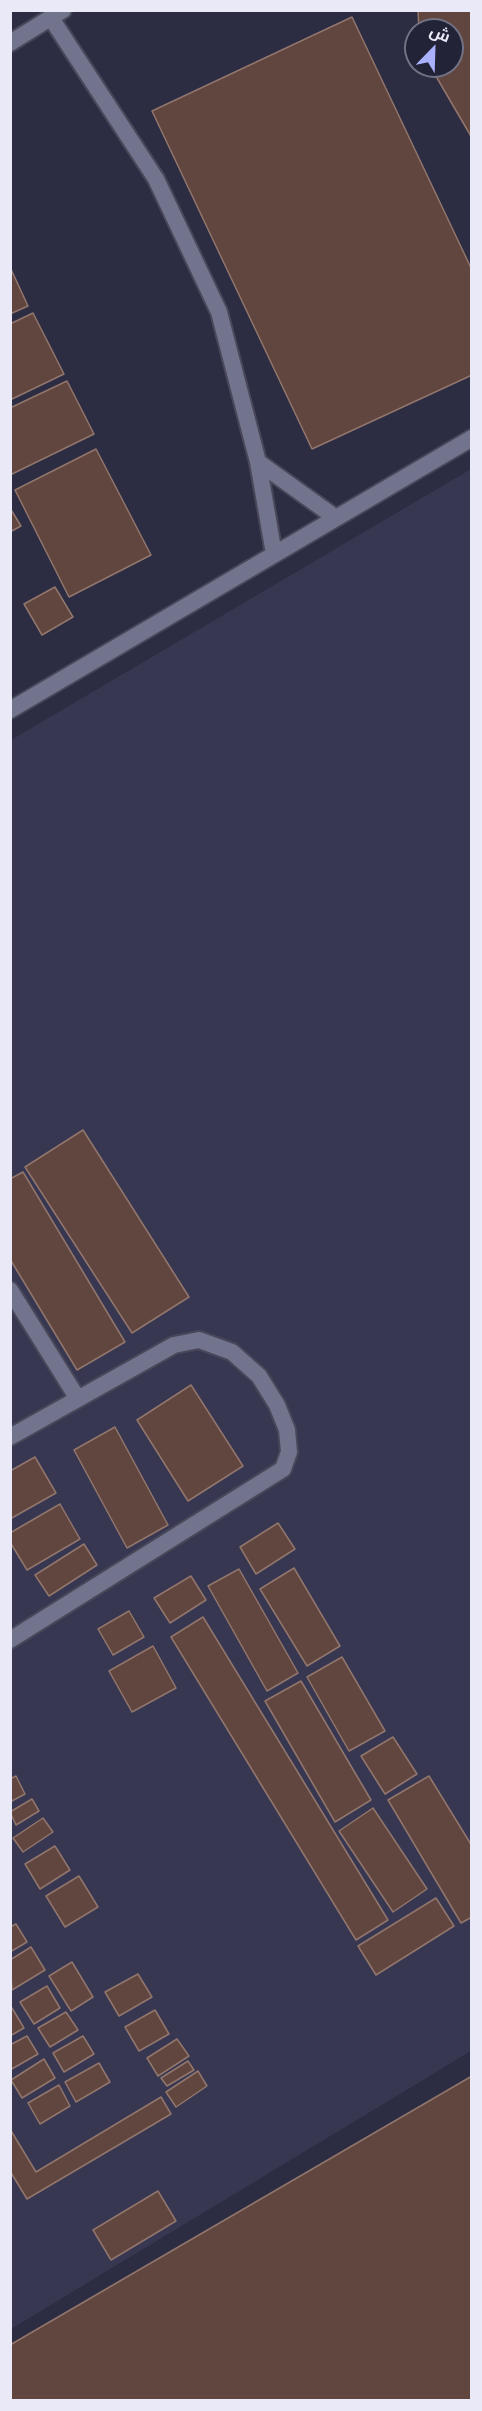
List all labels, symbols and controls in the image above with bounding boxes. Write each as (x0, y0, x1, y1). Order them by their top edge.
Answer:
north arrow (404, 18, 464, 78)
text: ش (427, 19, 454, 47)

